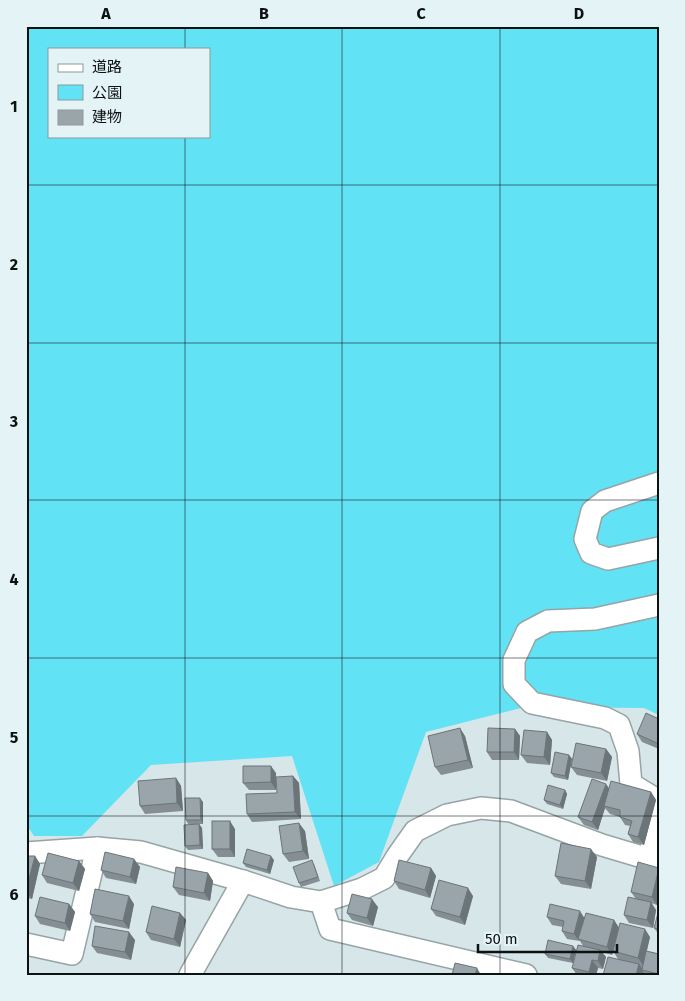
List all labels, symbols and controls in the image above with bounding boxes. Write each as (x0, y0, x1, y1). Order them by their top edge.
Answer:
text: A (100, 4, 111, 23)
text: B (259, 4, 269, 23)
text: C (416, 4, 426, 23)
text: D (574, 4, 584, 23)
legend (48, 48, 210, 138)
text: 道路 (92, 58, 122, 76)
text: 公園 (92, 84, 122, 102)
text: 1 (10, 97, 18, 116)
text: 建物 (92, 108, 122, 126)
text: 2 (10, 255, 18, 274)
text: 3 (9, 412, 18, 431)
text: 4 (9, 570, 19, 589)
text: 5 (10, 728, 19, 747)
text: 6 (9, 885, 19, 904)
scale bar (478, 921, 616, 953)
text: 50 m (485, 930, 518, 948)

